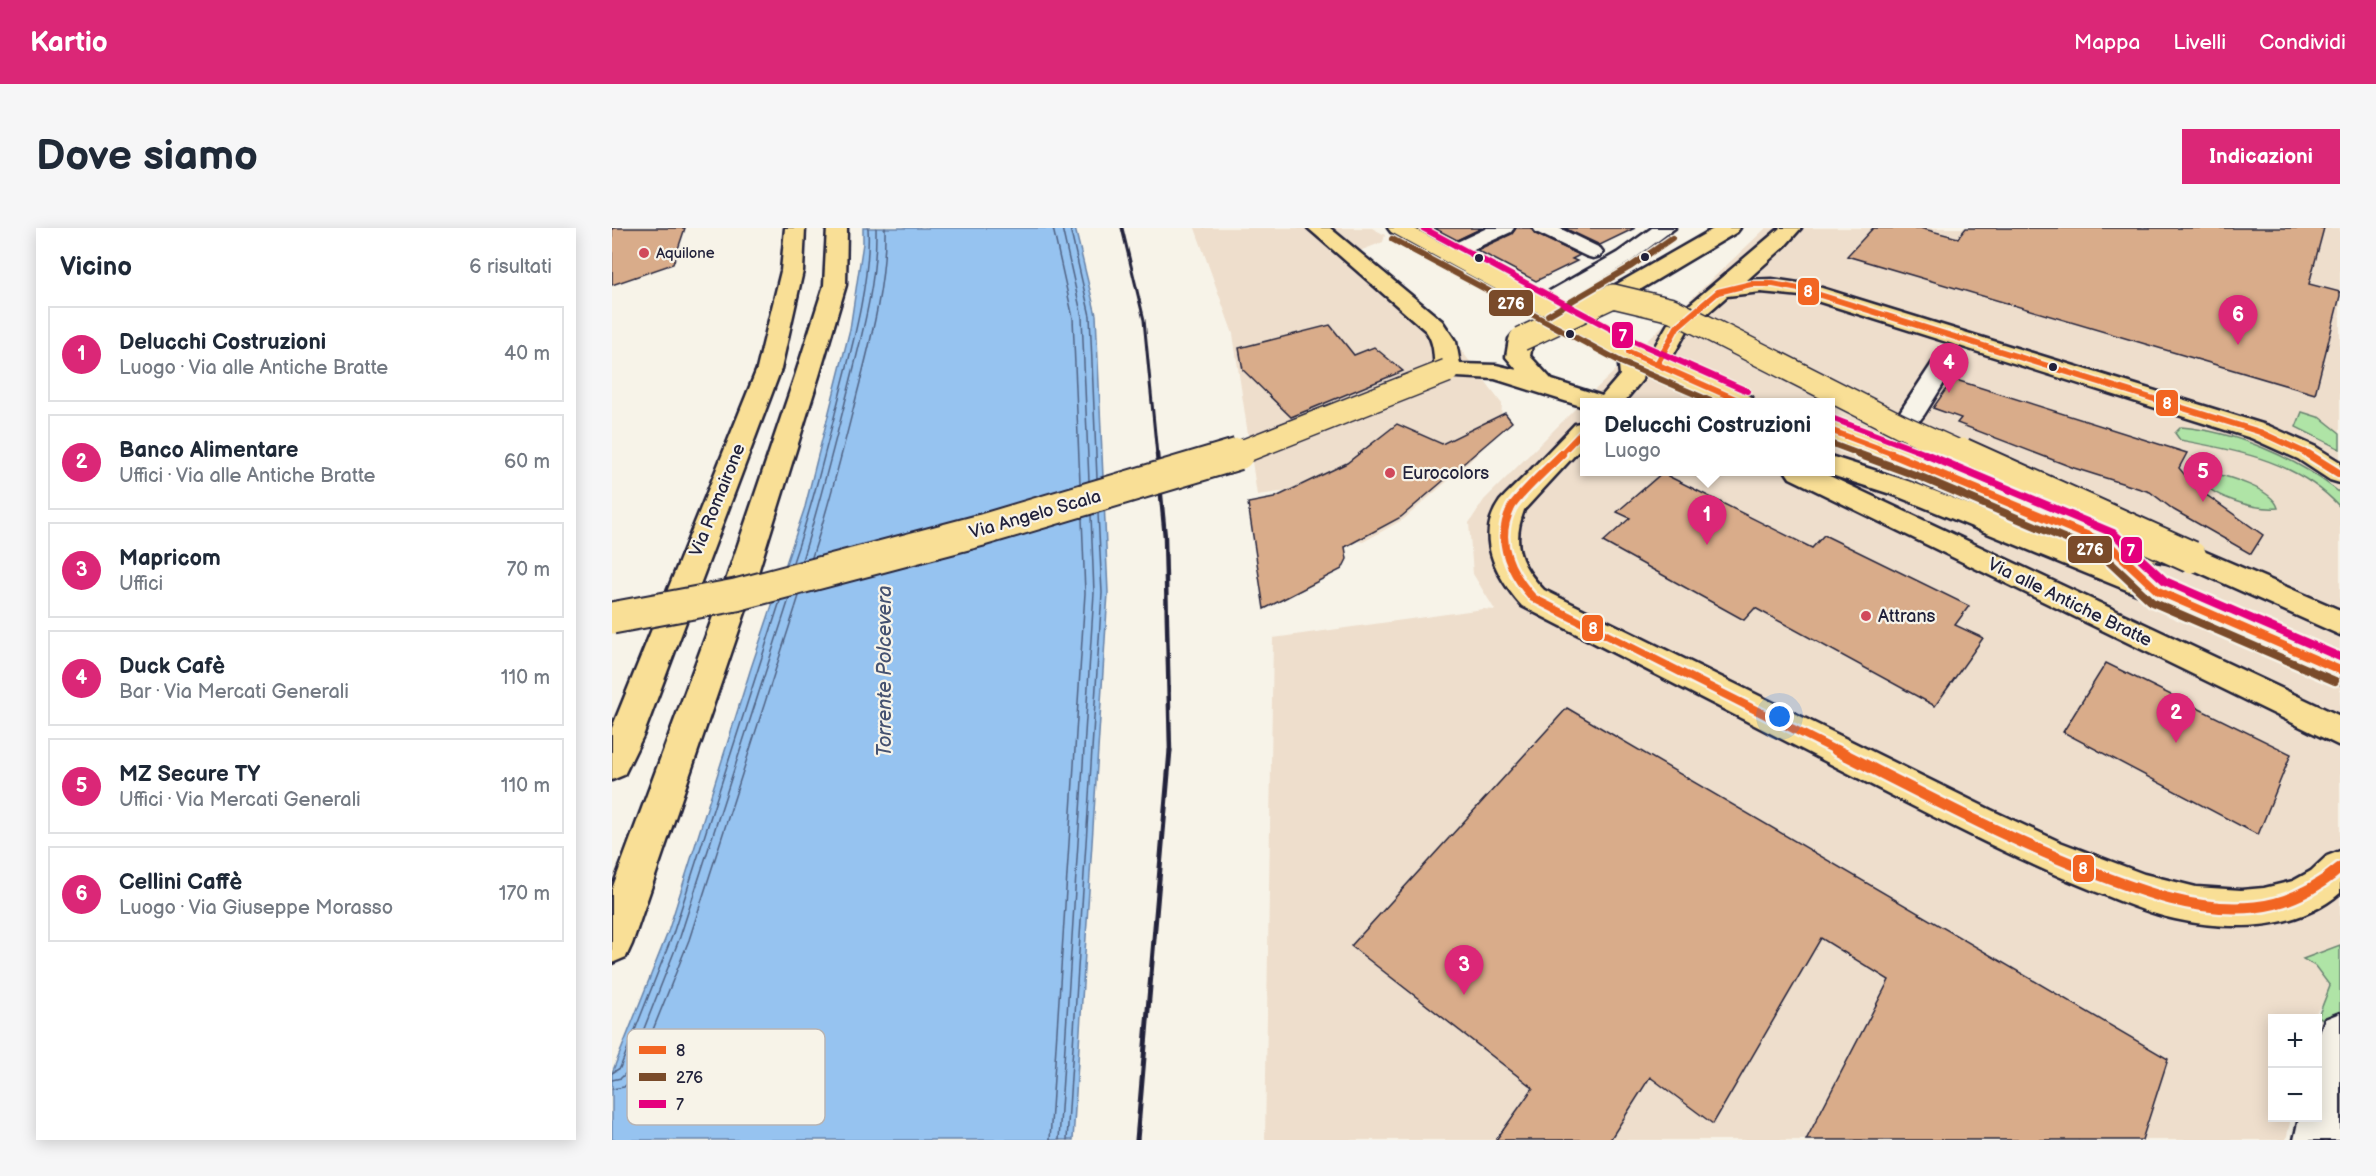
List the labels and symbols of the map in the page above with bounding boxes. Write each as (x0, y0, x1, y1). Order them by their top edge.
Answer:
place label: Aquilone (656, 244, 715, 263)
marker: Aquilone (637, 246, 651, 260)
unlabelled marker (1639, 251, 1651, 263)
unlabelled marker (1473, 252, 1485, 264)
line badge: 8 (1797, 277, 1820, 306)
text: 8 (1803, 283, 1813, 302)
line badge: 276 (1488, 289, 1534, 317)
text: 276 (1497, 295, 1525, 314)
pin: 6 (2218, 296, 2258, 345)
line badge: 7 (1611, 321, 1634, 349)
text: 7 (1619, 327, 1628, 346)
unlabelled marker (1564, 328, 1576, 340)
pin: 4 (1930, 344, 1968, 393)
unlabelled marker (2047, 361, 2059, 373)
line badge: 8 (2155, 389, 2179, 417)
text: 8 (2162, 395, 2172, 414)
street label: Via Romairone (685, 440, 750, 560)
pin: 5 (2184, 452, 2222, 502)
place label: Eurocolors (1402, 463, 1489, 484)
marker: Eurocolors (1383, 466, 1397, 480)
street label: Via Angelo Scala (967, 486, 1103, 543)
pin: 1 (1688, 496, 1726, 545)
line badge: 276 (2067, 535, 2113, 564)
line badge: 7 (2120, 536, 2143, 564)
text: 276 (2076, 541, 2104, 560)
text: 7 (2127, 542, 2136, 561)
street label: Via alle Antiche Bratte (1984, 554, 2155, 651)
water label: Torrente Polcevera (873, 585, 897, 757)
place label: Attrans (1878, 606, 1936, 627)
marker: Attrans (1859, 609, 1873, 623)
line badge: 8 (1581, 614, 1604, 642)
text: 8 (1588, 620, 1598, 639)
pin: 2 (2156, 694, 2196, 743)
your location (1765, 702, 1794, 731)
line badge: 8 (2072, 854, 2095, 883)
text: 8 (2078, 860, 2088, 879)
pin: 3 (1444, 946, 1484, 995)
legend (627, 1029, 825, 1125)
text: 8 (676, 1042, 685, 1061)
text: 276 (676, 1069, 703, 1088)
text: 7 (676, 1096, 684, 1115)

